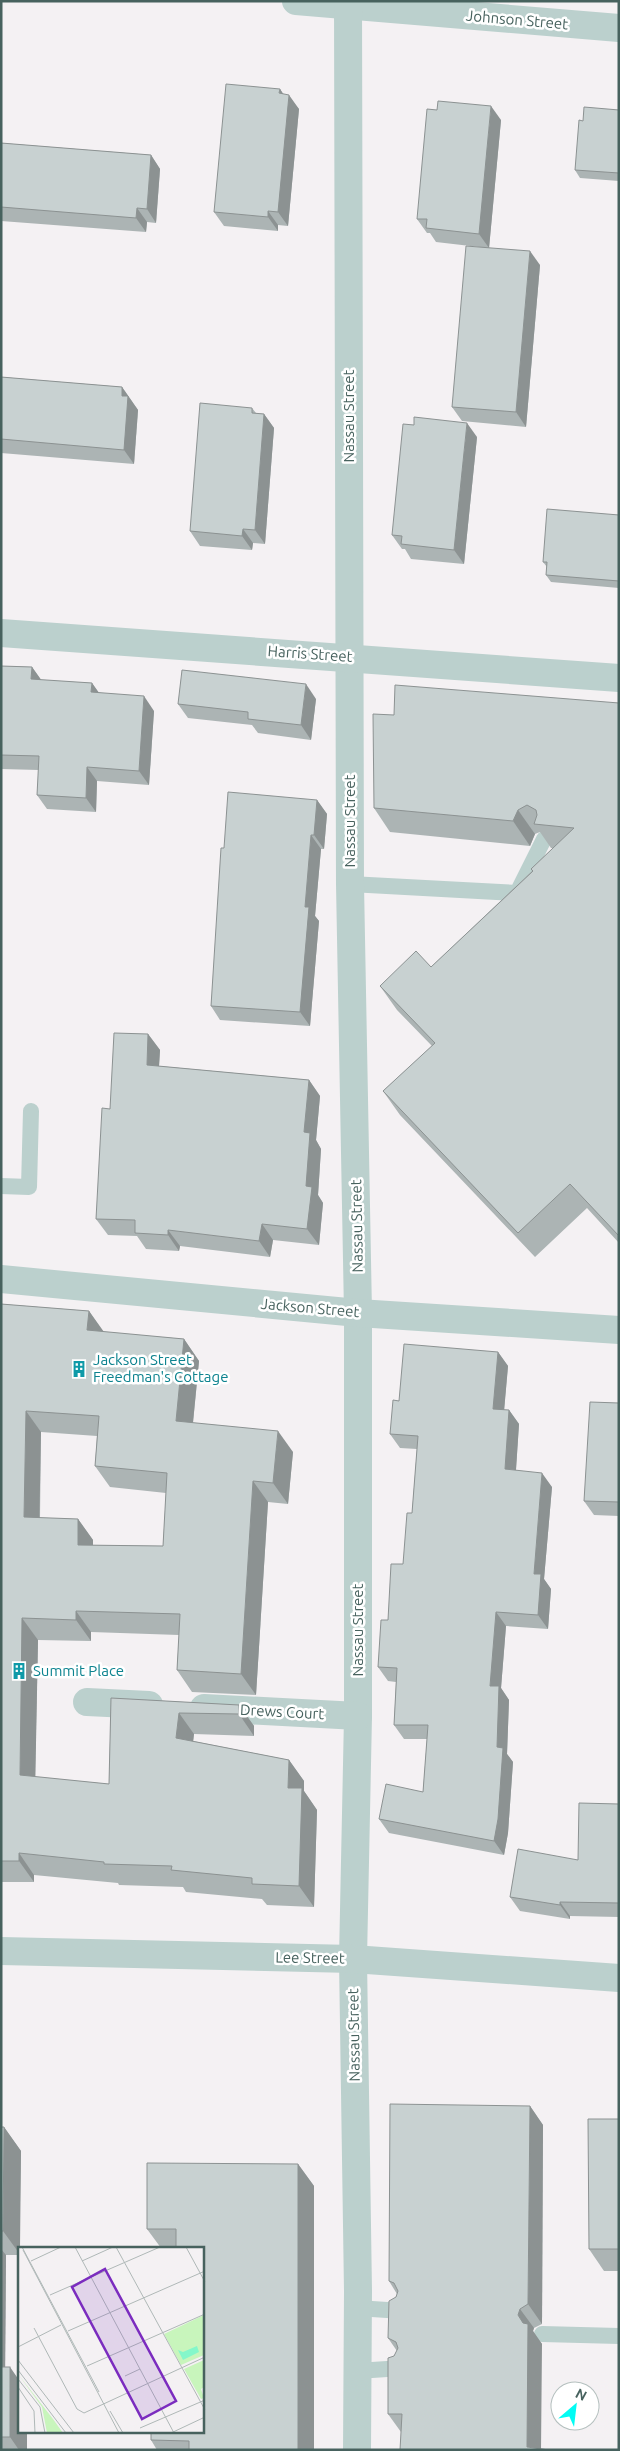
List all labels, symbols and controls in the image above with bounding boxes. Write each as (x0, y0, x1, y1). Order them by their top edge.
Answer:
street label: Johnson Street (465, 7, 569, 32)
street label: Nassau Street (340, 369, 357, 463)
street label: Harris Street (267, 642, 353, 665)
street label: Nassau Street (341, 774, 358, 868)
street label: Nassau Street (347, 1179, 366, 1273)
street label: Jackson Street (260, 1295, 360, 1320)
place label: Jackson Street Freedman's Cottage (93, 1351, 228, 1385)
building icon: Jackson Street Freedman's Cottage (69, 1359, 89, 1379)
street label: Nassau Street (349, 1583, 366, 1677)
building icon: Summit Place (9, 1661, 29, 1681)
place label: Summit Place (33, 1662, 124, 1679)
street label: Drews Court (240, 1701, 325, 1722)
street label: Lee Street (275, 1948, 345, 1967)
street label: Nassau Street (344, 1988, 363, 2082)
inset map (18, 2247, 204, 2434)
north arrow (550, 2381, 600, 2431)
text: N (573, 2385, 589, 2404)

